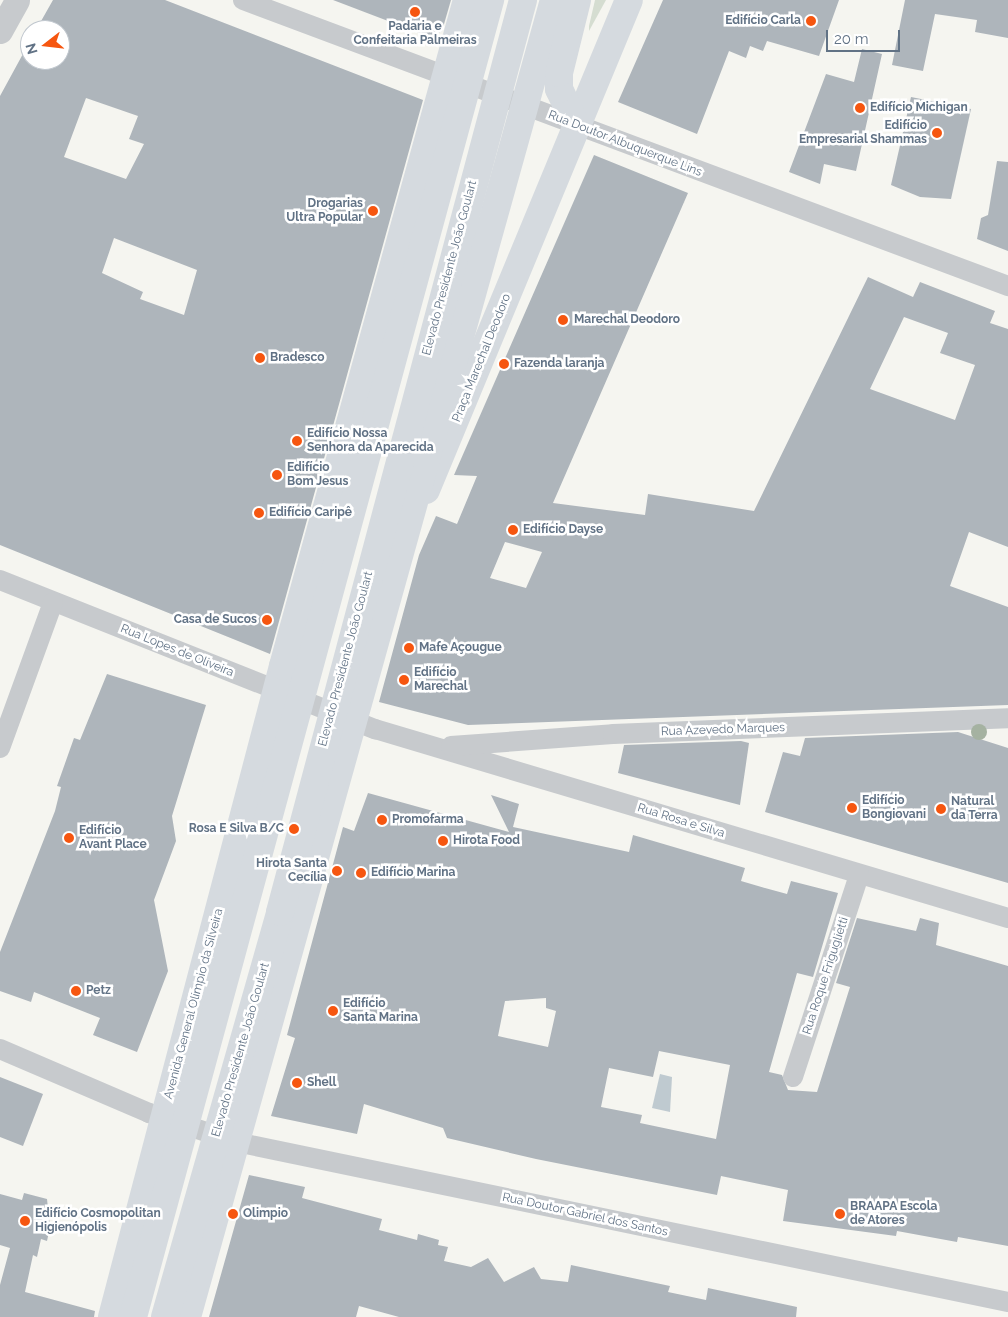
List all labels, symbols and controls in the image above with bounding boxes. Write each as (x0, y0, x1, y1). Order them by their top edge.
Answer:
marker: Padaria e Confeitaria Palmeiras (409, 6, 421, 18)
place label: Edifício Carla (725, 14, 801, 28)
marker: Edifício Carla (805, 15, 817, 27)
north arrow (20, 20, 70, 70)
place label: Padaria e Confeitaria Palmeiras (353, 20, 477, 48)
scale bar (828, 20, 902, 52)
text: 20 m (834, 30, 869, 48)
text: N (22, 42, 41, 56)
place label: Edifício Michigan (870, 101, 968, 115)
marker: Edifício Michigan (854, 102, 866, 114)
street label: Rua Doutor Albuquerque Lins (546, 108, 704, 180)
place label: Edifício Empresarial Shammas (799, 119, 927, 147)
marker: Edifício Empresarial Shammas (931, 127, 943, 139)
street label: Elevado Presidente João Goulart (420, 179, 480, 357)
place label: Drogarias Ultra Popular (286, 197, 363, 225)
marker: Drogarias Ultra Popular (367, 205, 379, 217)
street label: Praça Marechal Deodoro (450, 292, 514, 424)
marker: Marechal Deodoro (556, 313, 570, 327)
place label: Marechal Deodoro (574, 313, 680, 327)
place label: Bradesco (270, 351, 324, 365)
marker: Bradesco (254, 352, 266, 364)
place label: Fazenda laranja (514, 357, 604, 371)
marker: Fazenda laranja (498, 358, 510, 370)
place label: Edifício Nossa Senhora da Aparecida (307, 427, 434, 455)
marker: Edifício Nossa Senhora da Aparecida (291, 435, 303, 447)
place label: Edifício Bom Jesus (287, 461, 349, 489)
marker: Edifício Bom Jesus (271, 469, 283, 481)
place label: Edifício Caripê (269, 506, 352, 520)
marker: Edifício Caripê (253, 507, 265, 519)
place label: Edifício Dayse (523, 523, 603, 537)
marker: Edifício Dayse (507, 524, 519, 536)
street label: Elevado Presidente João Goulart (316, 570, 376, 748)
place label: Casa de Sucos (174, 613, 257, 627)
marker: Casa de Sucos (261, 614, 273, 626)
street label: Rua Lopes de Oliveira (118, 622, 236, 680)
place label: Mafe Açougue (419, 641, 502, 655)
marker: Mafe Açougue (403, 642, 415, 654)
place label: Edifício Marechal (414, 666, 468, 694)
marker: Edifício Marechal (398, 674, 410, 686)
street label: Rua Azevedo Marques (661, 721, 785, 739)
place label: Edifício Bongiovani (862, 794, 926, 822)
place label: Natural da Terra (951, 795, 998, 823)
street label: Rua Rosa e Silva (636, 801, 726, 841)
marker: Edifício Bongiovani (846, 802, 858, 814)
marker: Natural da Terra (935, 803, 947, 815)
place label: Promofarma (392, 813, 464, 827)
marker: Promofarma (376, 814, 388, 826)
place label: Rosa E Silva B/C (189, 822, 284, 836)
marker: Rosa E Silva B/C (288, 823, 300, 835)
place label: Edifício Avant Place (79, 824, 147, 852)
marker: Edifício Avant Place (63, 832, 75, 844)
place label: Hirota Food (453, 834, 520, 848)
marker: Hirota Food (437, 835, 449, 847)
place label: Hirota Santa Cecília (256, 857, 327, 885)
marker: Hirota Santa Cecília (331, 865, 343, 877)
place label: Edifício Marina (371, 866, 455, 880)
marker: Edifício Marina (355, 867, 367, 879)
street label: Avenida General Olímpio da Silveira (162, 907, 226, 1101)
street label: Rua Roque Friguglietti (800, 915, 852, 1037)
street label: Elevado Presidente João Goulart (209, 961, 273, 1139)
place label: Petz (86, 984, 111, 998)
marker: Petz (70, 985, 82, 997)
place label: Edifício Santa Marina (343, 997, 418, 1025)
marker: Edifício Santa Marina (327, 1005, 339, 1017)
place label: Shell (307, 1076, 336, 1090)
marker: Shell (291, 1077, 303, 1089)
street label: Rua Doutor Gabriel dos Santos (501, 1190, 669, 1240)
place label: BRAAPA Escola de Atores (850, 1200, 938, 1228)
place label: Edifício Cosmopolitan Higienópolis (35, 1207, 161, 1235)
place label: Olimpio (243, 1207, 288, 1221)
marker: Olimpio (227, 1208, 239, 1220)
marker: BRAAPA Escola de Atores (834, 1208, 846, 1220)
marker: Edifício Cosmopolitan Higienópolis (19, 1215, 31, 1227)

